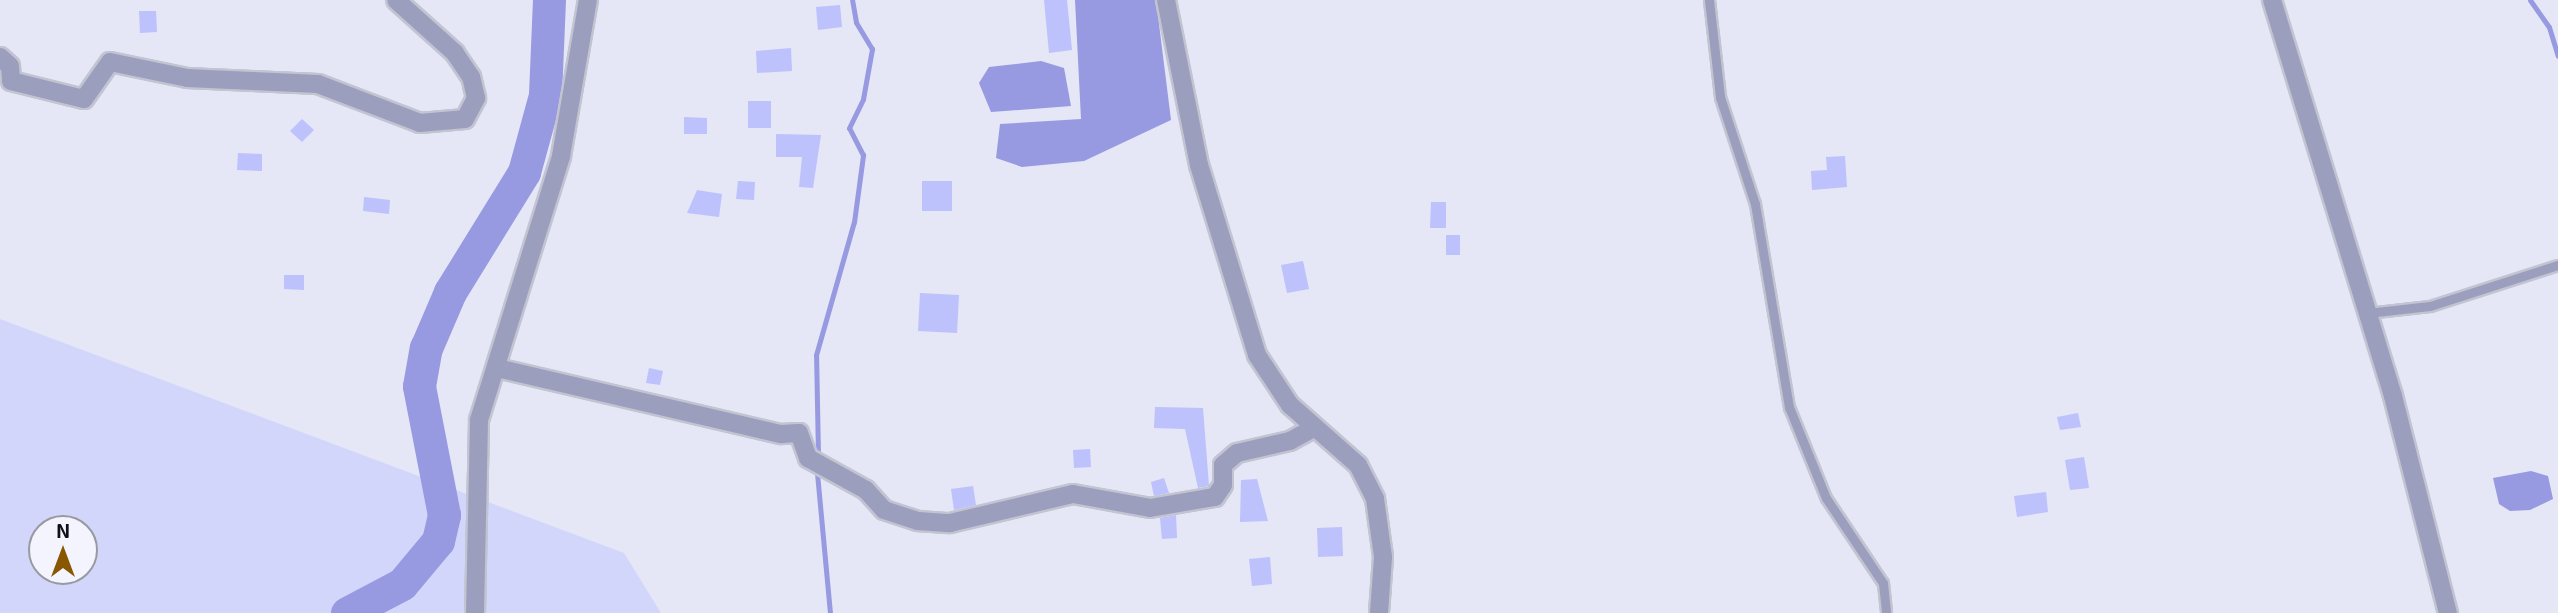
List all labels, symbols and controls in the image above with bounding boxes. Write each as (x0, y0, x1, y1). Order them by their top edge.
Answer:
north arrow (28, 515, 98, 585)
text: N (56, 519, 70, 542)

